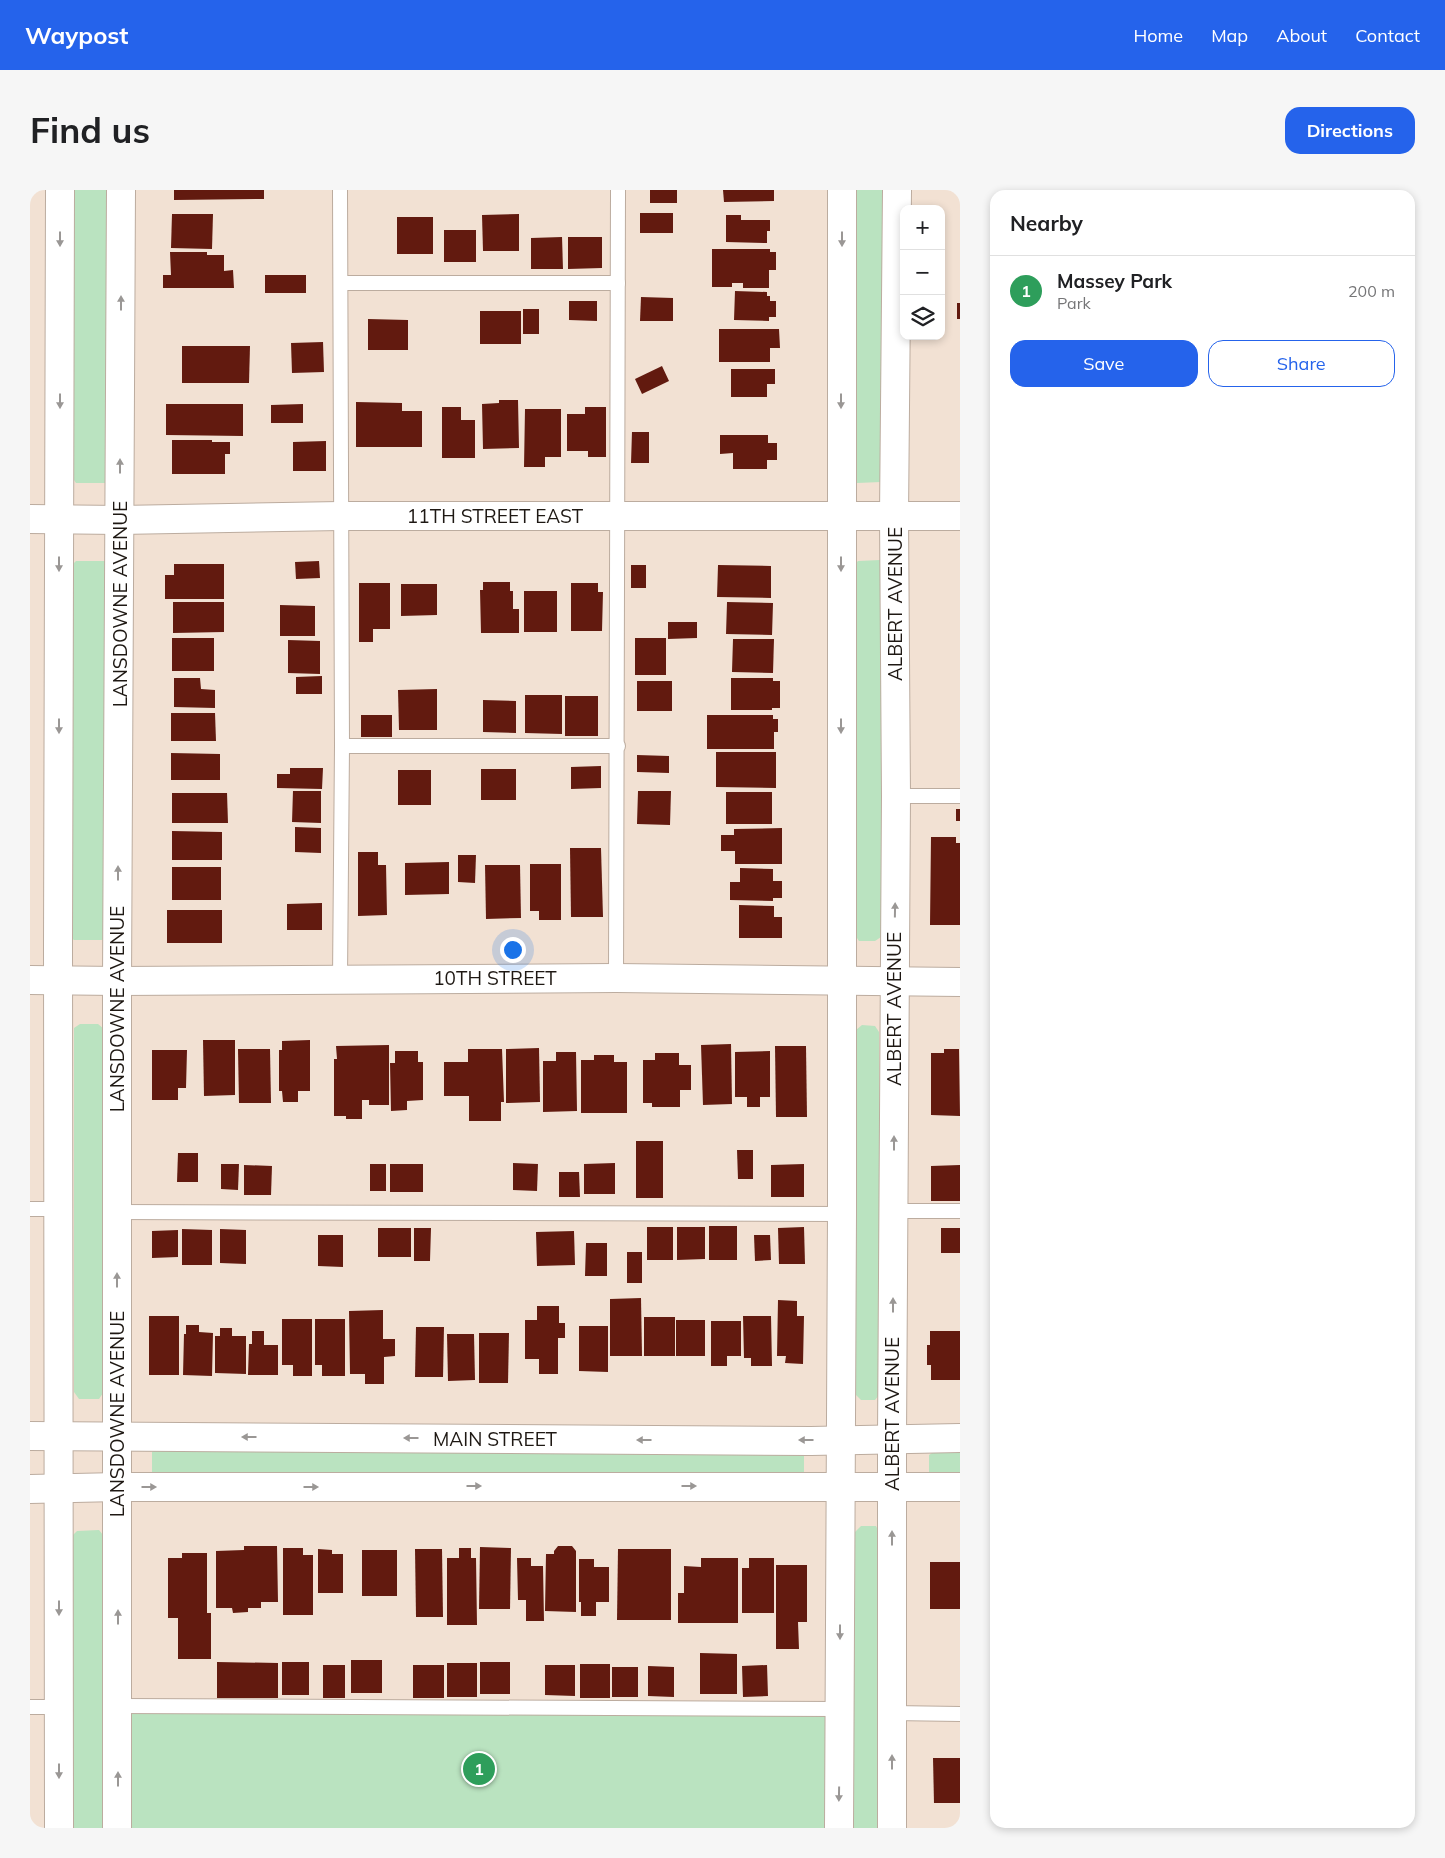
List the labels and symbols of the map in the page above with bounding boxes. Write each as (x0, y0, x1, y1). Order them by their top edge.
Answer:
one-way arrow (56, 231, 64, 247)
one-way arrow (838, 231, 846, 247)
one-way arrow (117, 295, 125, 311)
one-way arrow (56, 393, 64, 409)
one-way arrow (837, 393, 845, 409)
one-way arrow (116, 457, 124, 473)
street label: LANSDOWNE AVENUE (108, 501, 132, 707)
street label: 11TH STREET EAST (407, 504, 584, 528)
street label: ALBERT AVENUE (883, 527, 907, 681)
one-way arrow (55, 556, 63, 572)
one-way arrow (837, 556, 845, 572)
one-way arrow (55, 718, 63, 734)
one-way arrow (837, 718, 845, 734)
one-way arrow (114, 865, 122, 881)
one-way arrow (891, 902, 899, 918)
street label: LANSDOWNE AVENUE (105, 906, 129, 1112)
street label: ALBERT AVENUE (882, 932, 906, 1086)
your location (500, 937, 526, 963)
street label: 10TH STREET (433, 966, 557, 990)
one-way arrow (890, 1135, 898, 1151)
one-way arrow (113, 1272, 121, 1288)
one-way arrow (889, 1297, 897, 1313)
street label: LANSDOWNE AVENUE (105, 1311, 129, 1517)
street label: ALBERT AVENUE (880, 1337, 904, 1491)
street label: MAIN STREET (433, 1427, 558, 1451)
one-way arrow (241, 1433, 257, 1441)
one-way arrow (403, 1434, 419, 1442)
one-way arrow (636, 1436, 652, 1444)
one-way arrow (798, 1436, 814, 1444)
one-way arrow (466, 1482, 482, 1490)
one-way arrow (681, 1482, 697, 1490)
one-way arrow (141, 1483, 157, 1491)
one-way arrow (303, 1483, 319, 1491)
one-way arrow (888, 1530, 896, 1546)
one-way arrow (55, 1600, 63, 1616)
one-way arrow (114, 1609, 122, 1625)
one-way arrow (836, 1624, 844, 1640)
pin: 1 (463, 1750, 495, 1788)
one-way arrow (888, 1754, 896, 1770)
one-way arrow (55, 1763, 63, 1779)
one-way arrow (114, 1771, 122, 1787)
one-way arrow (835, 1786, 843, 1802)

